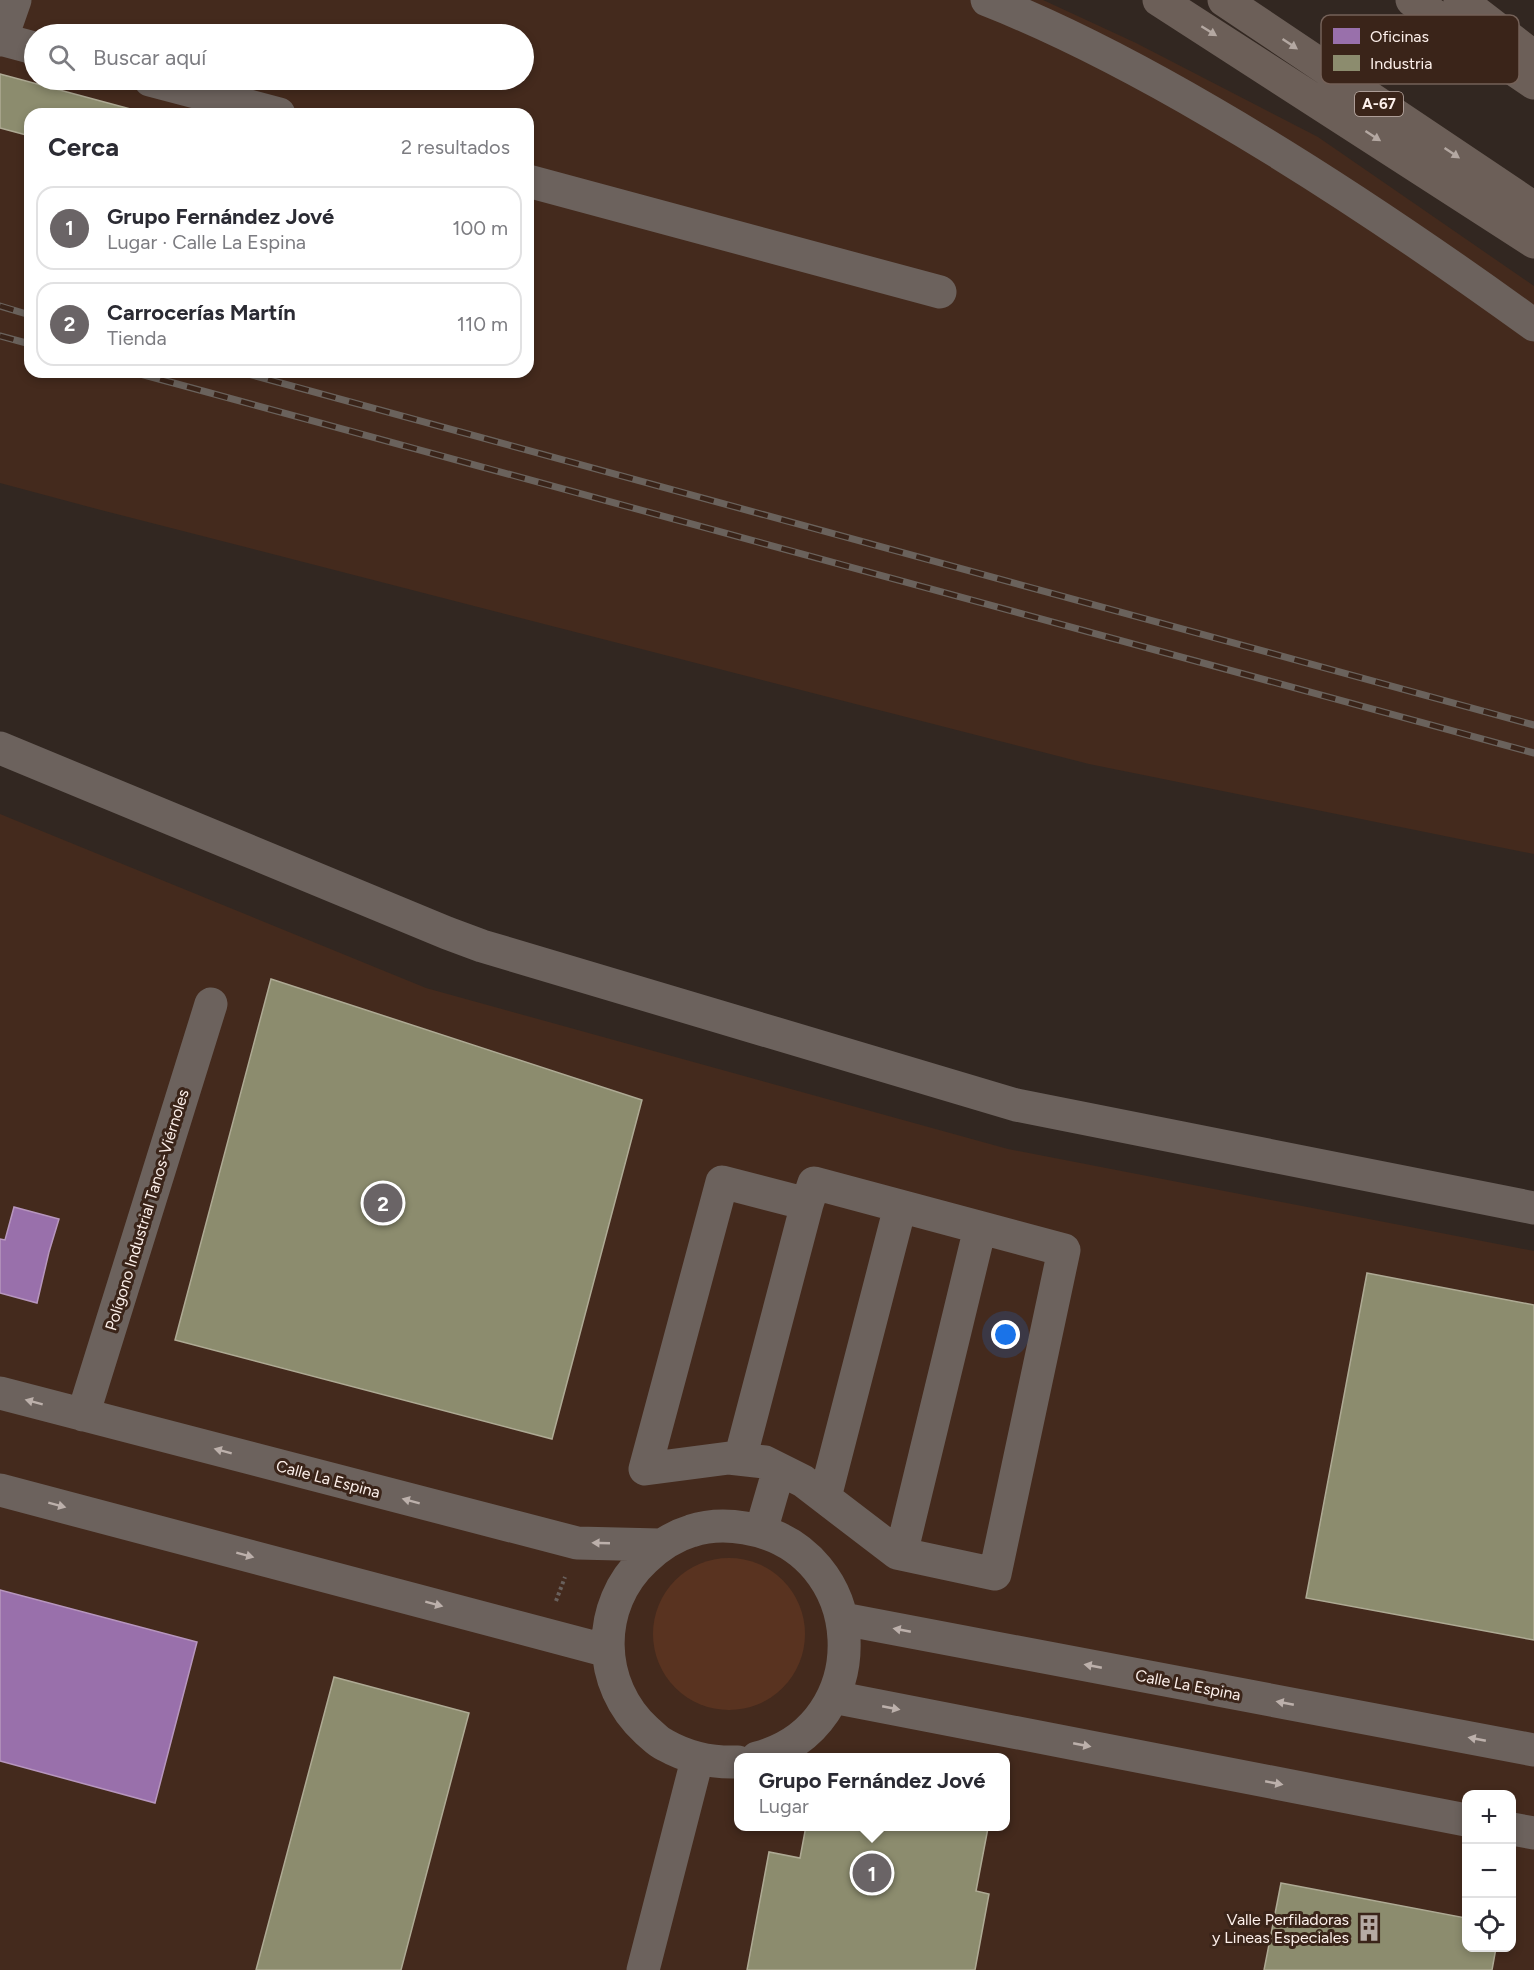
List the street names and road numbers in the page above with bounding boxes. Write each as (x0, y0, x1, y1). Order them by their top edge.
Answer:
road number: A-67 (1355, 92, 1403, 116)
street label: Polígono Industrial Tanos-Viérnoles (101, 1087, 193, 1333)
street label: Calle La Espina (274, 1456, 382, 1502)
street label: Calle La Espina (1134, 1665, 1242, 1705)

